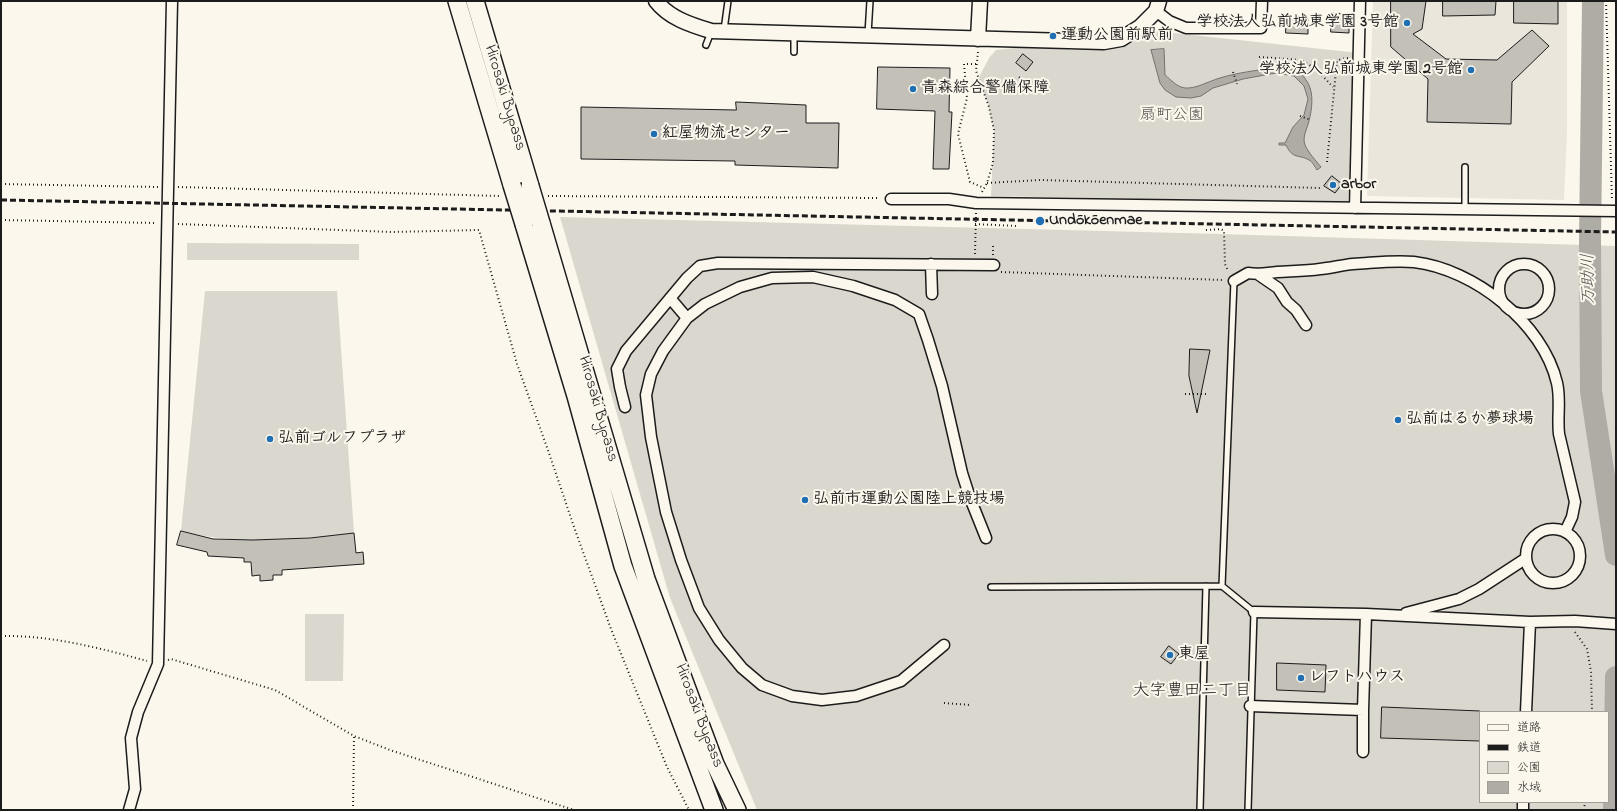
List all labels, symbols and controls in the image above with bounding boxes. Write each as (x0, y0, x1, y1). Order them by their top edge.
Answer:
place label: 学校法人弘前城東学園 3号館 (1196, 13, 1399, 33)
marker: 学校法人弘前城東学園 3号館 (1402, 18, 1412, 28)
place label: 運動公園前駅前 (1061, 26, 1173, 46)
marker: 運動公園前駅前 (1048, 31, 1058, 41)
street label: Hirosaki Bypass (479, 43, 529, 153)
place label: 学校法人弘前城東学園 2号館 (1259, 60, 1463, 80)
marker: 学校法人弘前城東学園 2号館 (1466, 65, 1476, 75)
place label: 青森綜合警備保障 (921, 79, 1049, 99)
marker: 青森綜合警備保障 (908, 84, 918, 94)
park label: 扇町公園 (1140, 106, 1204, 126)
place label: 紅屋物流センター (662, 124, 790, 144)
marker: 紅屋物流センター (649, 129, 659, 139)
place label: arbor (1341, 175, 1376, 195)
marker: arbor (1328, 180, 1338, 190)
place label: Undōkōenmae (1049, 211, 1142, 231)
marker: Undōkōenmae (1034, 215, 1046, 227)
water label: 万助川 (1579, 253, 1601, 305)
street label: Hirosaki Bypass (573, 354, 621, 464)
place label: 弘前はるか夢球場 (1406, 410, 1534, 430)
marker: 弘前はるか夢球場 (1393, 415, 1403, 425)
place label: 弘前ゴルフプラザ (278, 429, 406, 449)
marker: 弘前ゴルフプラザ (265, 434, 275, 444)
place label: 弘前市運動公園陸上競技場 (813, 490, 1005, 510)
marker: 弘前市運動公園陸上競技場 (800, 495, 810, 505)
place label: 東屋 (1178, 645, 1210, 665)
marker: 東屋 (1165, 650, 1175, 660)
street label: Hirosaki Bypass (669, 661, 727, 771)
place label: レフトハウス (1309, 668, 1405, 688)
marker: レフトハウス (1296, 673, 1306, 683)
district label: 大字豊田二丁目 (1133, 682, 1251, 702)
legend (1479, 711, 1609, 803)
text: 道路 (1517, 719, 1541, 737)
text: 鉄道 (1517, 739, 1541, 757)
text: 公園 (1517, 759, 1541, 777)
text: 水域 (1517, 779, 1541, 797)

